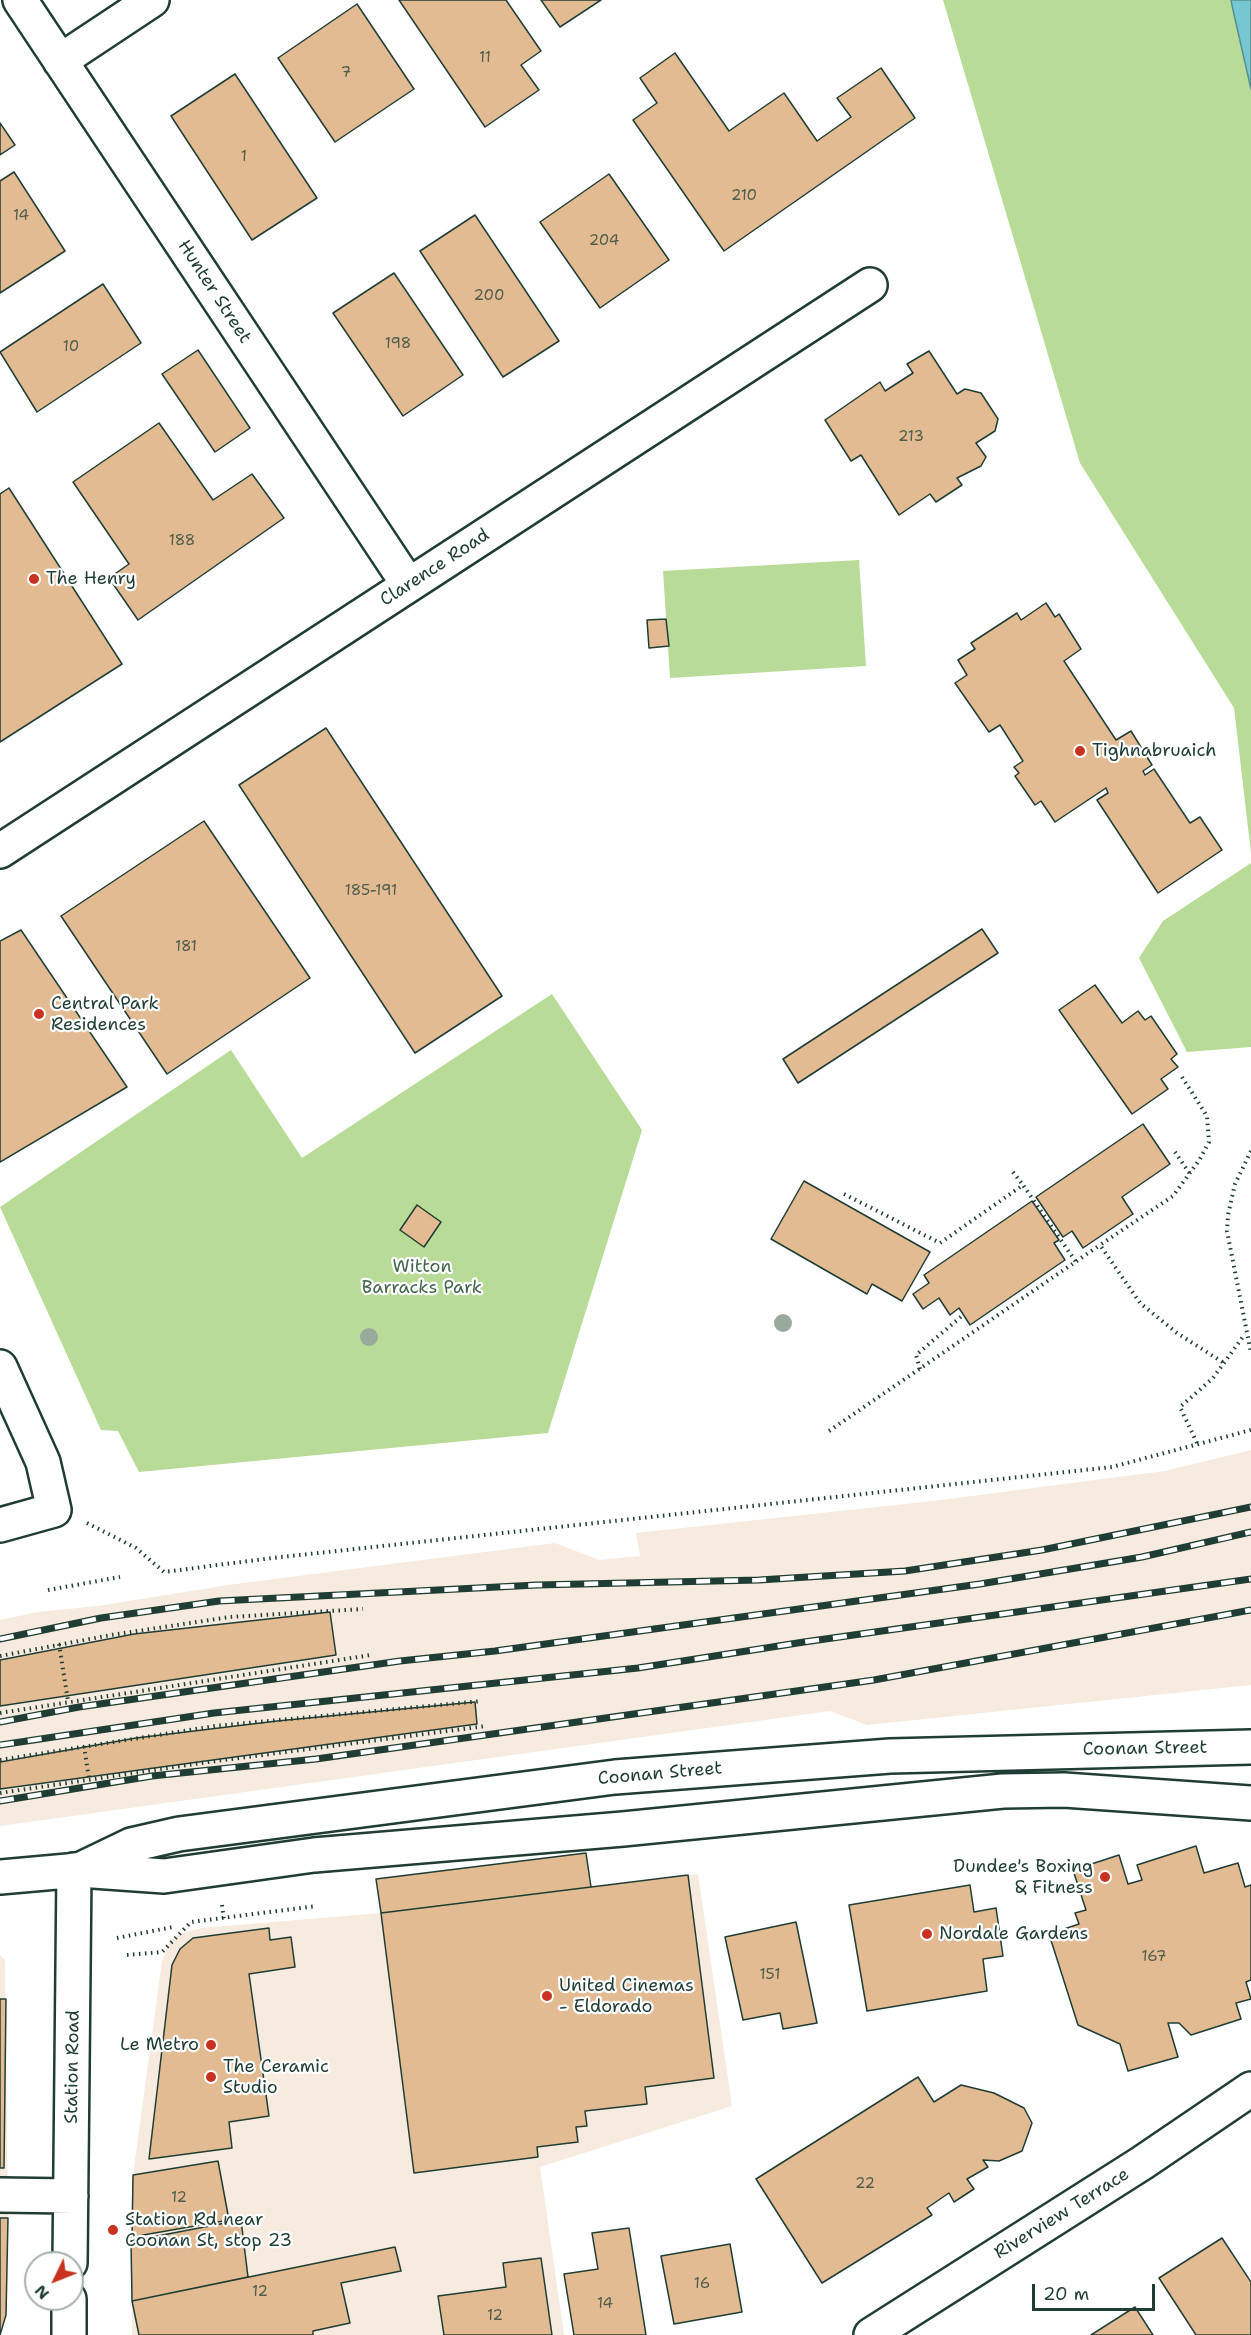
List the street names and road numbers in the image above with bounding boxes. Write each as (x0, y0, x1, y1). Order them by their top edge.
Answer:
street label: Hunter Street (173, 236, 255, 348)
street label: Clarence Road (376, 525, 494, 611)
street label: Coonan Street (1083, 1737, 1207, 1761)
street label: Coonan Street (597, 1758, 723, 1790)
street label: Station Road (61, 2010, 85, 2124)
street label: Riverview Terrace (991, 2164, 1133, 2264)

